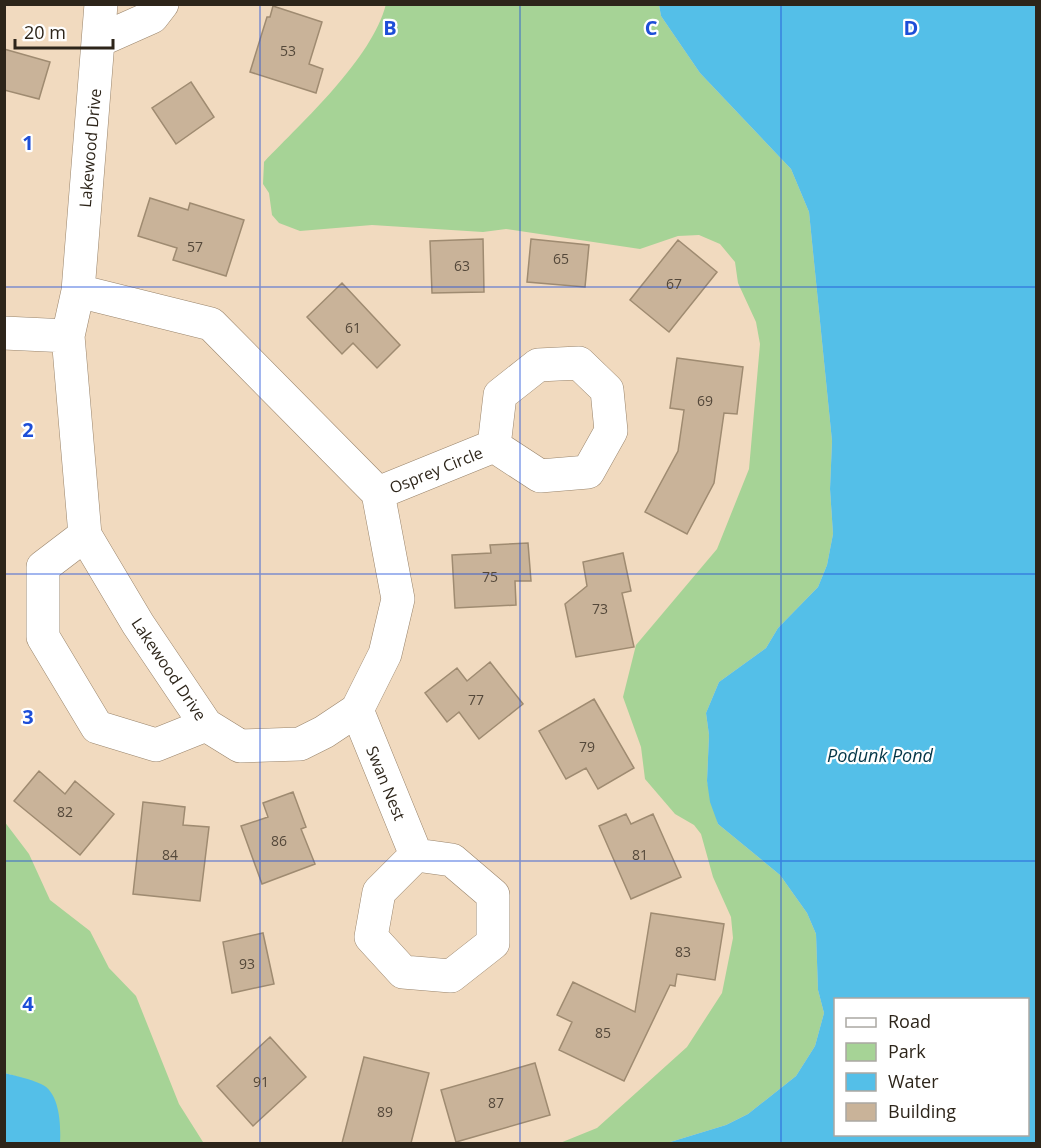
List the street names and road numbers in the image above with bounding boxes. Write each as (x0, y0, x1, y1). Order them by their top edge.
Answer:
street label: Lakewood Drive (74, 88, 106, 208)
street label: Osprey Circle (386, 441, 486, 499)
street label: Lakewood Drive (126, 613, 212, 725)
street label: Swan Nest (361, 743, 411, 824)

